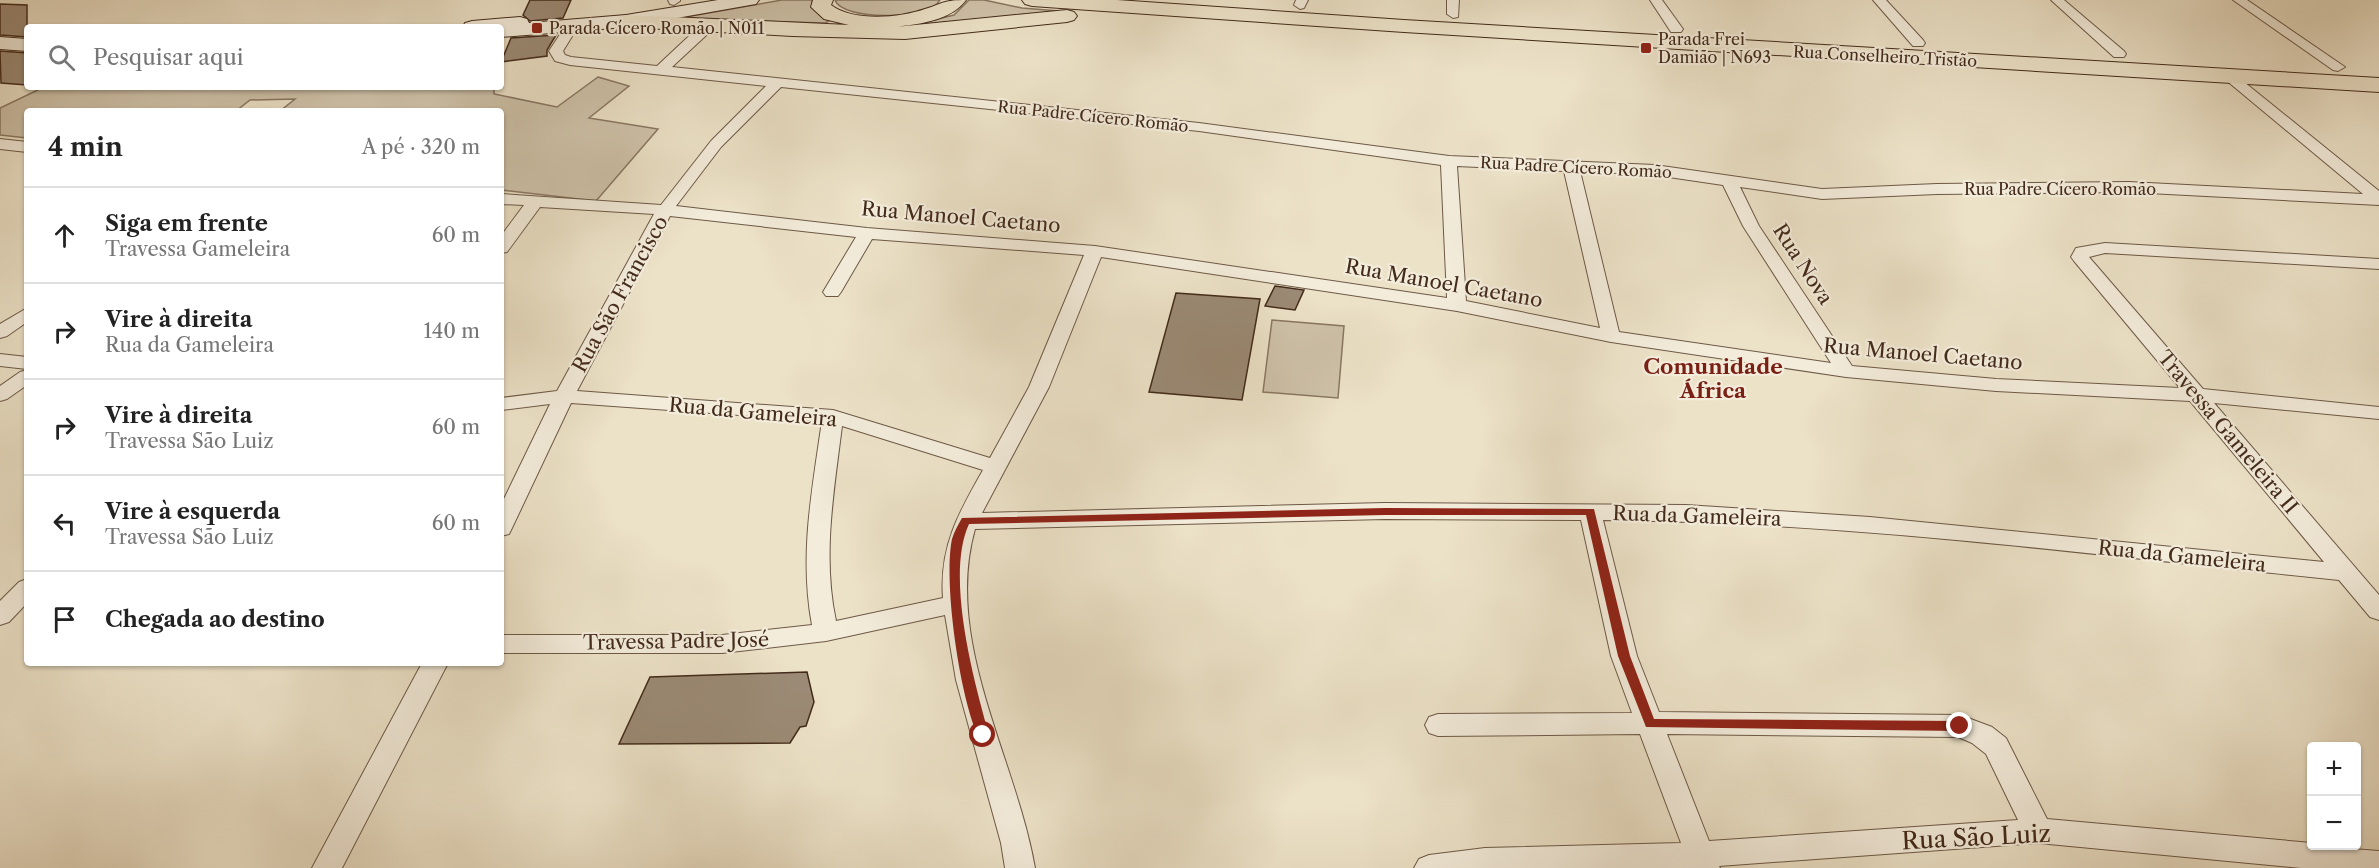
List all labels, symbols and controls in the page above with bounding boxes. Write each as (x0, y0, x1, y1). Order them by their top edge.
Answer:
place label: Parada Cícero Romão | N011 (549, 18, 765, 38)
marker: Parada Cícero Romão | N011 (530, 21, 544, 35)
search box (24, 24, 504, 90)
place label: Parada Frei Damião | N693 (1658, 29, 1771, 67)
icon: search (45, 41, 78, 74)
marker: Parada Frei Damião | N693 (1639, 41, 1653, 55)
street label: Rua Conselheiro Tristão (1792, 41, 1978, 71)
text: Pesquisar aqui (93, 44, 243, 71)
street label: Rua Padre Cícero Romão (996, 96, 1190, 136)
text: 4 min (48, 131, 123, 163)
text: A pé · 320 m (362, 135, 480, 159)
street label: Rua Padre Cícero Romão (1480, 152, 1673, 182)
street label: Rua Padre Cícero Romão (1964, 179, 2156, 199)
street label: Rua Manoel Caetano (860, 196, 1062, 238)
text: Siga em frente (105, 210, 268, 237)
street label: Rua São Francisco (567, 212, 673, 376)
icon: ahead (48, 219, 81, 252)
street label: Rua Nova (1768, 219, 1838, 309)
text: 60 m (432, 223, 480, 247)
text: Travessa Gameleira (105, 237, 290, 261)
street label: Rua Manoel Caetano (1343, 254, 1545, 312)
text: Vire à direita (105, 306, 252, 333)
icon: right (48, 315, 81, 348)
text: 140 m (423, 319, 480, 343)
text: Rua da Gameleira (105, 333, 274, 357)
street label: Rua Manoel Caetano (1822, 333, 2024, 375)
street label: Travessa Gameleira II (2153, 346, 2303, 518)
district label: Comunidade África (1643, 354, 1783, 403)
street label: Rua da Gameleira (668, 393, 839, 431)
text: Vire à direita (105, 402, 252, 429)
icon: right (48, 411, 81, 444)
text: 60 m (432, 415, 480, 439)
text: Travessa São Luiz (105, 429, 273, 453)
text: Vire à esquerda (105, 498, 280, 525)
street label: Rua da Gameleira (1612, 501, 1782, 531)
icon: left (48, 507, 81, 540)
text: 60 m (432, 511, 480, 535)
text: Travessa São Luiz (105, 525, 273, 549)
street label: Rua da Gameleira (2097, 535, 2268, 577)
icon: arrive (48, 603, 81, 636)
text: Chegada ao destino (105, 606, 325, 633)
street label: Travessa Padre José (583, 627, 769, 655)
route end (1946, 712, 1972, 738)
route start (969, 721, 995, 747)
map controls (2307, 742, 2361, 850)
button: + (2307, 742, 2361, 796)
button: − (2307, 796, 2361, 850)
street label: Rua São Luiz (1901, 819, 2051, 855)

